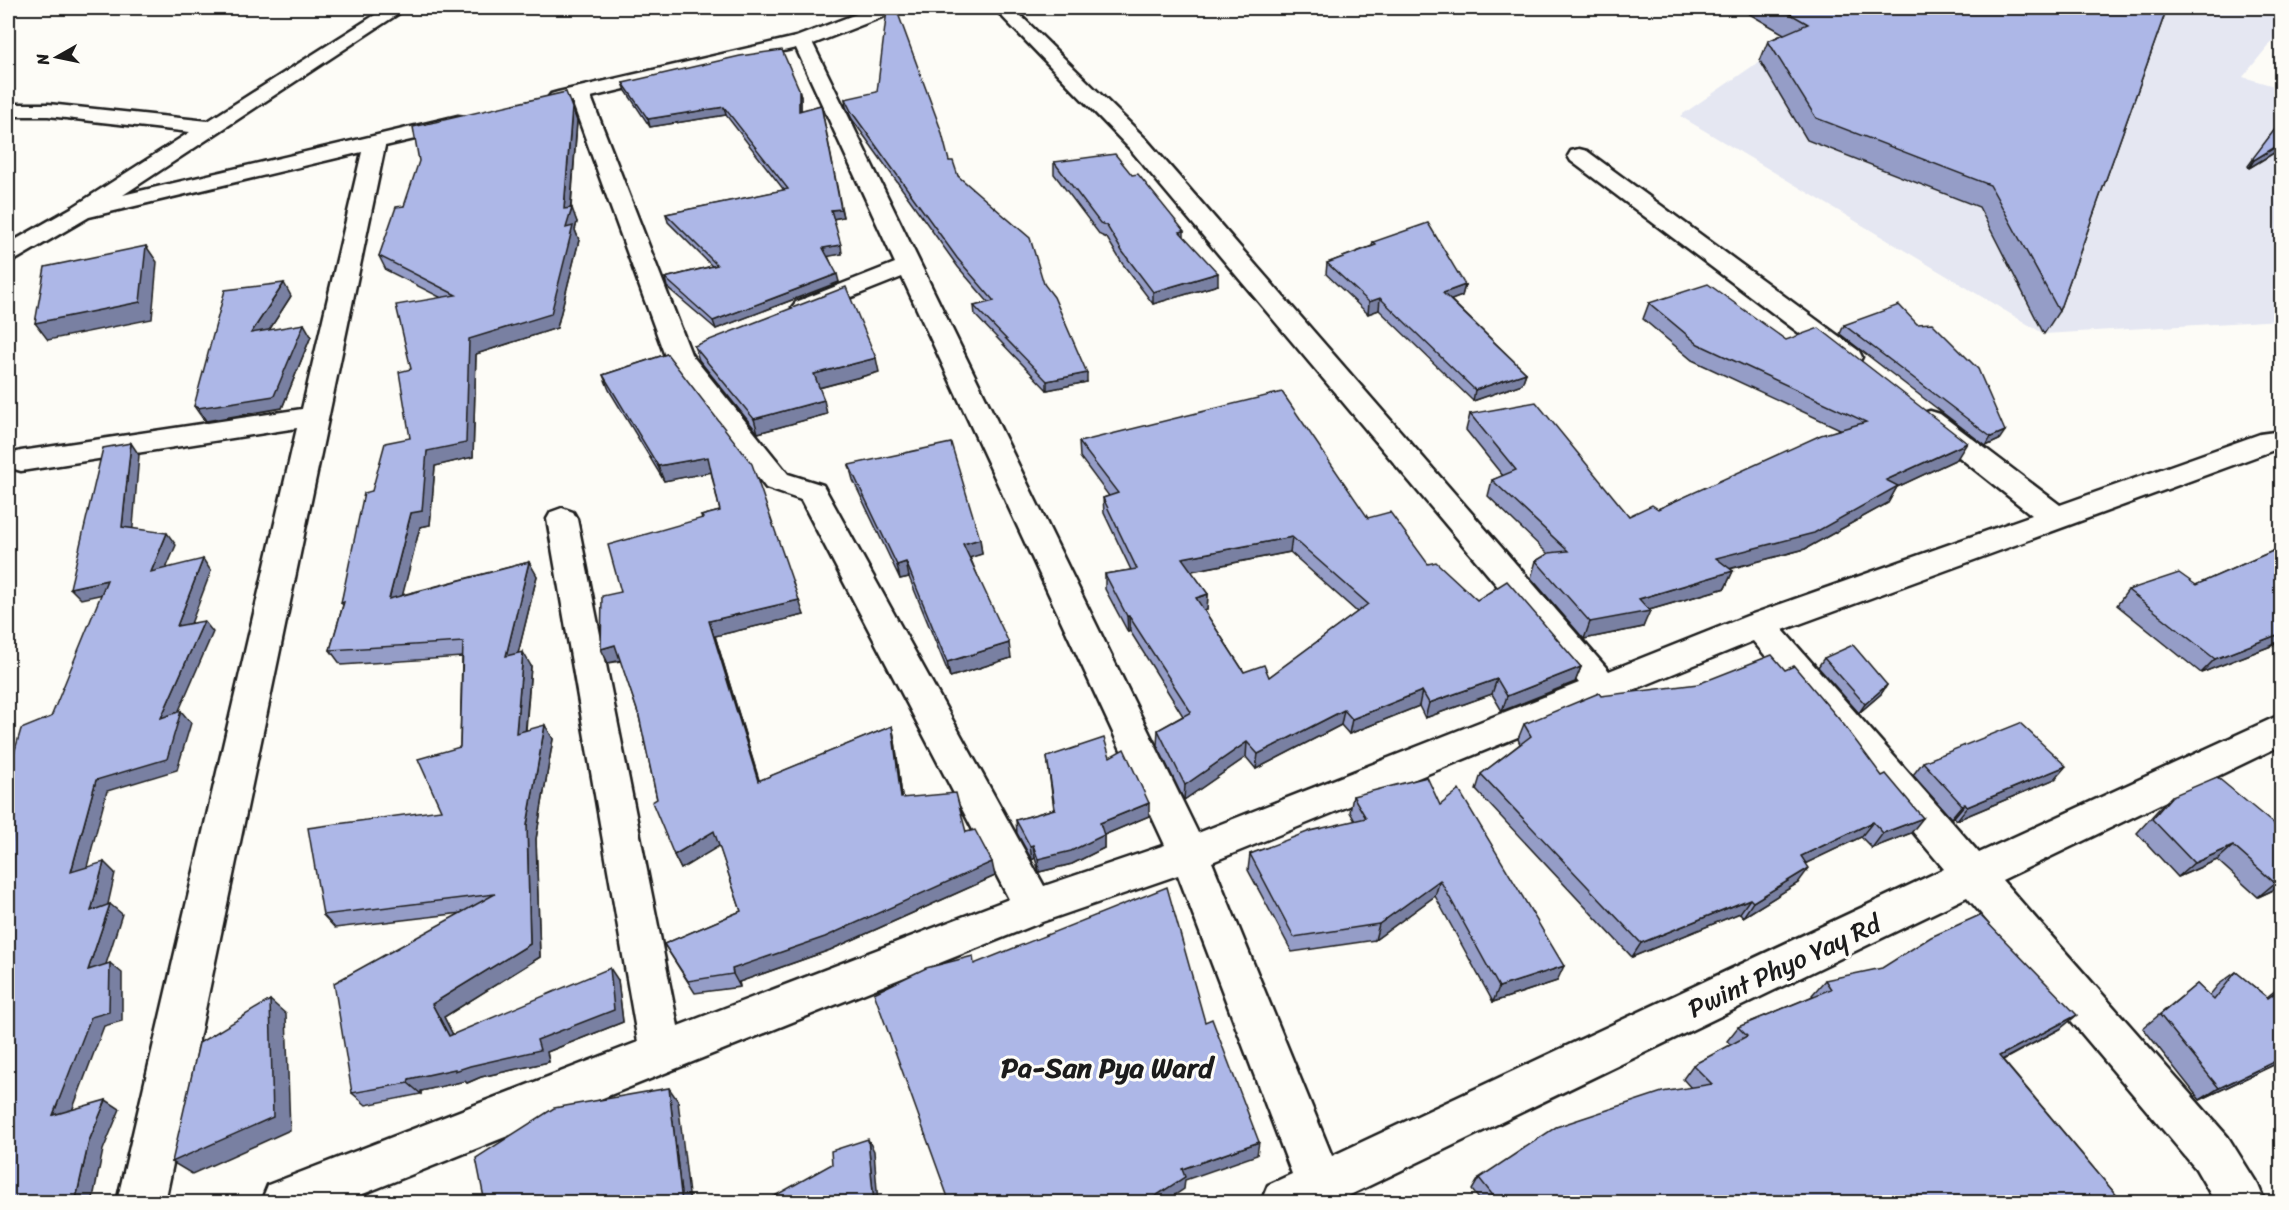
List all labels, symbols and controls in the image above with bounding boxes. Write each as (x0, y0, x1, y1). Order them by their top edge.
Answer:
north arrow (27, 27, 87, 87)
text: N (27, 51, 58, 68)
street label: Pwint Phyo Yay Rd (1680, 900, 1890, 1031)
district label: Pa-San Pya Ward (1001, 1043, 1215, 1092)

